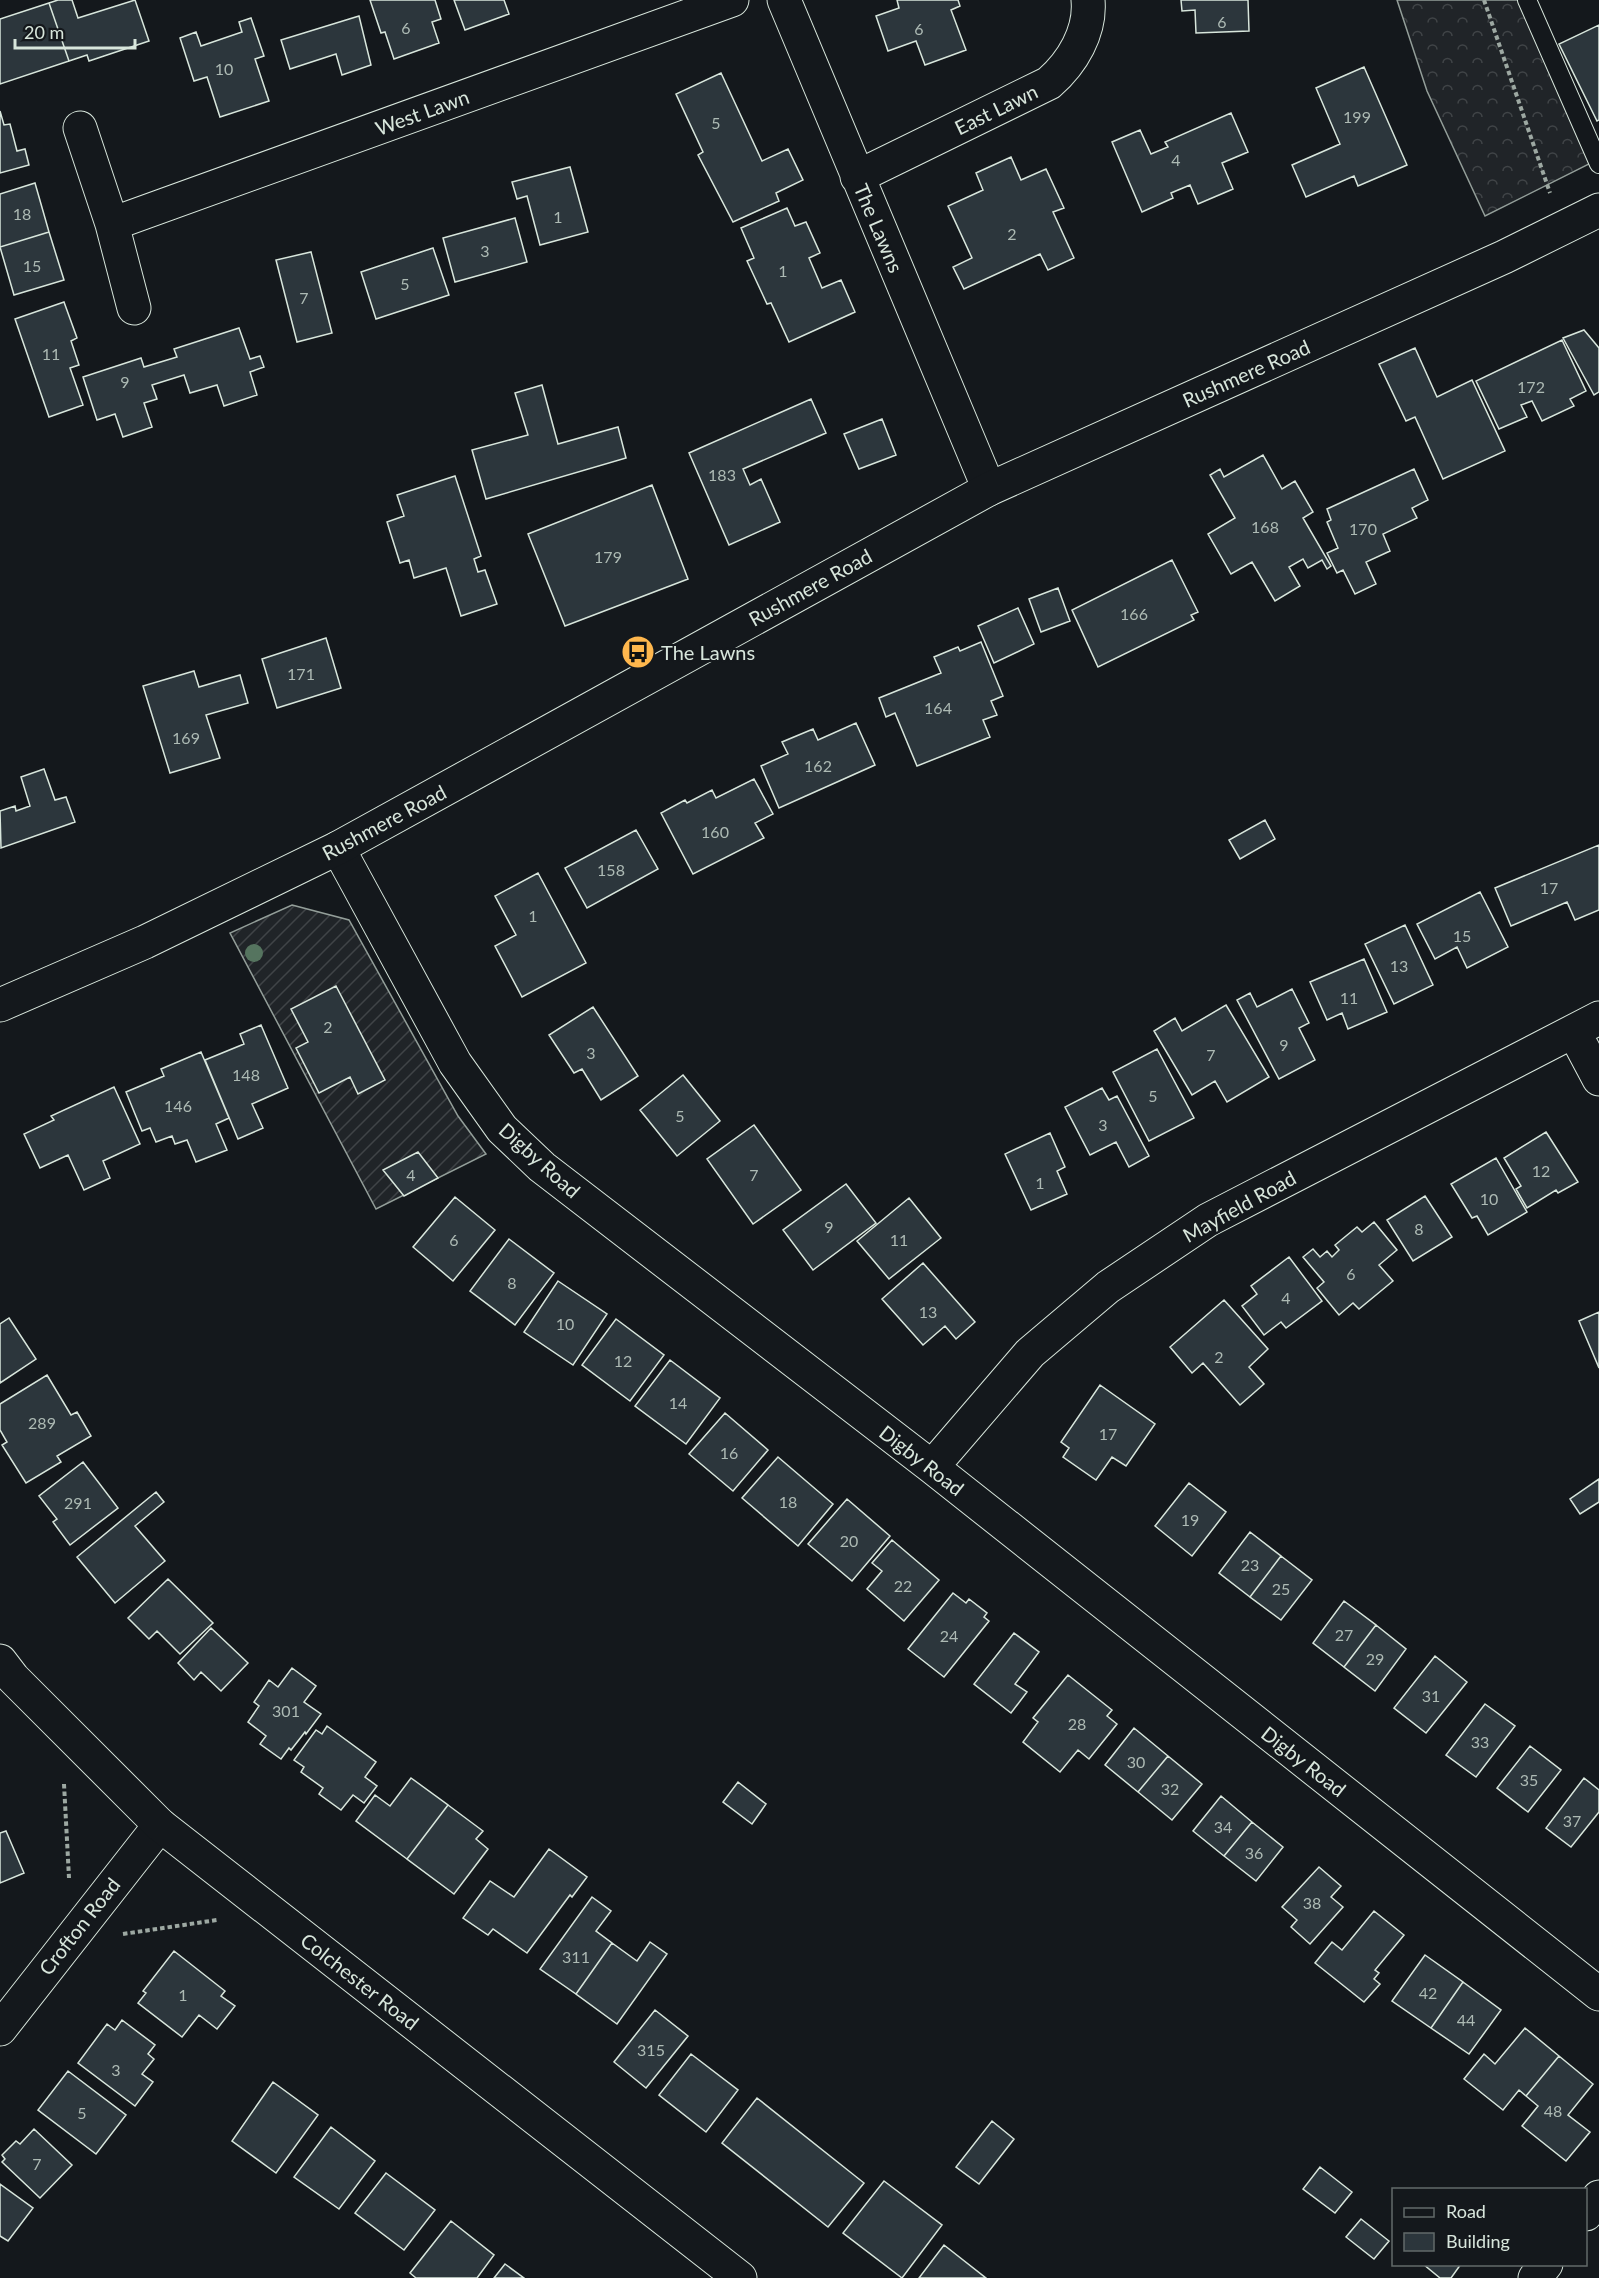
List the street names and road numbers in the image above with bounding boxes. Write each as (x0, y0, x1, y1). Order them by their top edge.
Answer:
street label: East Lawn (951, 79, 1041, 139)
street label: West Lawn (372, 84, 472, 140)
street label: The Lawns (850, 180, 908, 276)
street label: Rushmere Road (1179, 334, 1313, 412)
street label: Rushmere Road (744, 543, 876, 631)
street label: Rushmere Road (318, 779, 450, 865)
street label: Digby Road (495, 1117, 585, 1203)
street label: Mayfield Road (1178, 1165, 1300, 1247)
street label: Digby Road (875, 1420, 969, 1500)
street label: Digby Road (1257, 1721, 1351, 1801)
street label: Crofton Road (34, 1873, 124, 1979)
street label: Colchester Road (296, 1927, 424, 2035)

